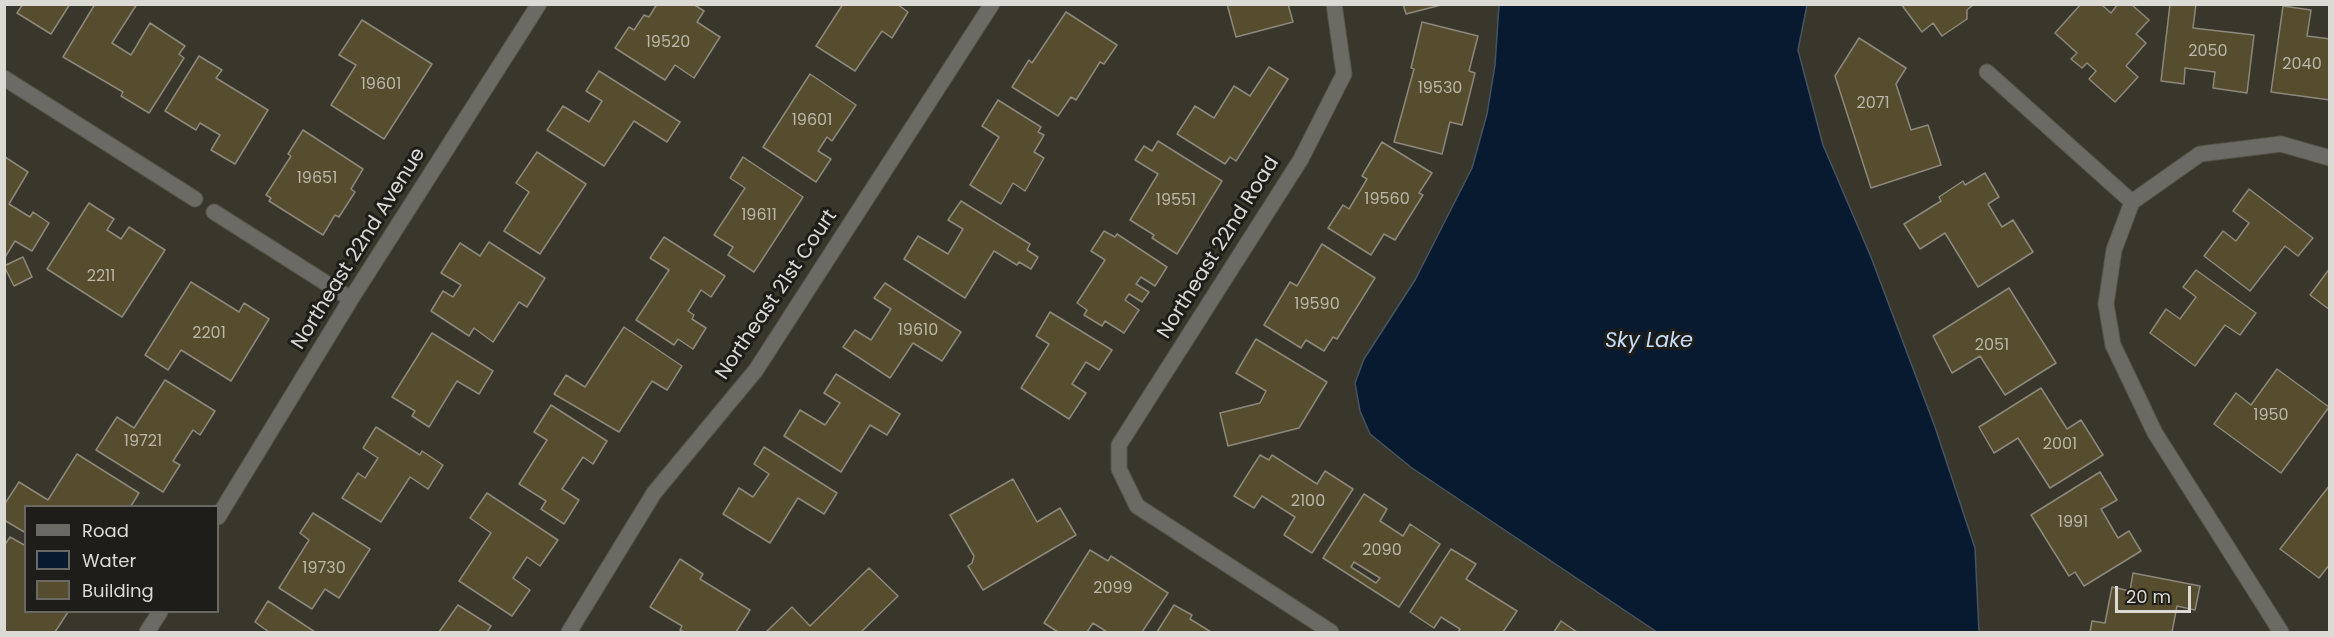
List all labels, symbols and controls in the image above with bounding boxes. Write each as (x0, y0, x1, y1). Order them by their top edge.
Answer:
house number: 19520 (646, 33, 690, 53)
house number: 2050 (2188, 42, 2228, 62)
house number: 2040 (2282, 55, 2322, 75)
house number: 19601 (361, 75, 401, 95)
house number: 19530 (1418, 79, 1462, 99)
house number: 2071 (1856, 94, 1890, 114)
house number: 19601 (792, 111, 832, 131)
street label: Northeast 22nd Avenue (287, 144, 431, 354)
street label: Northeast 22nd Road (1153, 153, 1285, 343)
house number: 19651 (297, 169, 337, 189)
house number: 19560 (1364, 190, 1410, 210)
house number: 19551 (1156, 191, 1196, 211)
street label: Northeast 21st Court (711, 205, 843, 385)
house number: 19611 (741, 206, 777, 226)
house number: 2211 (87, 267, 115, 287)
house number: 19590 (1294, 295, 1340, 315)
house number: 19610 (898, 321, 938, 341)
house number: 2201 (192, 324, 226, 344)
water label: Sky Lake (1605, 329, 1693, 355)
house number: 2051 (1975, 336, 2009, 356)
house number: 1950 (2253, 406, 2289, 426)
house number: 19721 (124, 432, 162, 452)
house number: 2001 (2043, 435, 2077, 455)
house number: 2100 (1291, 492, 1325, 512)
legend (24, 505, 219, 613)
house number: 1991 (2058, 513, 2088, 533)
text: Road (82, 518, 129, 543)
house number: 2090 (1362, 541, 1402, 561)
text: Water (82, 548, 136, 573)
house number: 19730 (302, 559, 346, 579)
scale bar (2118, 574, 2194, 612)
text: Building (82, 578, 154, 603)
house number: 2099 (1093, 579, 1133, 599)
text: 20 m (2126, 584, 2171, 609)

